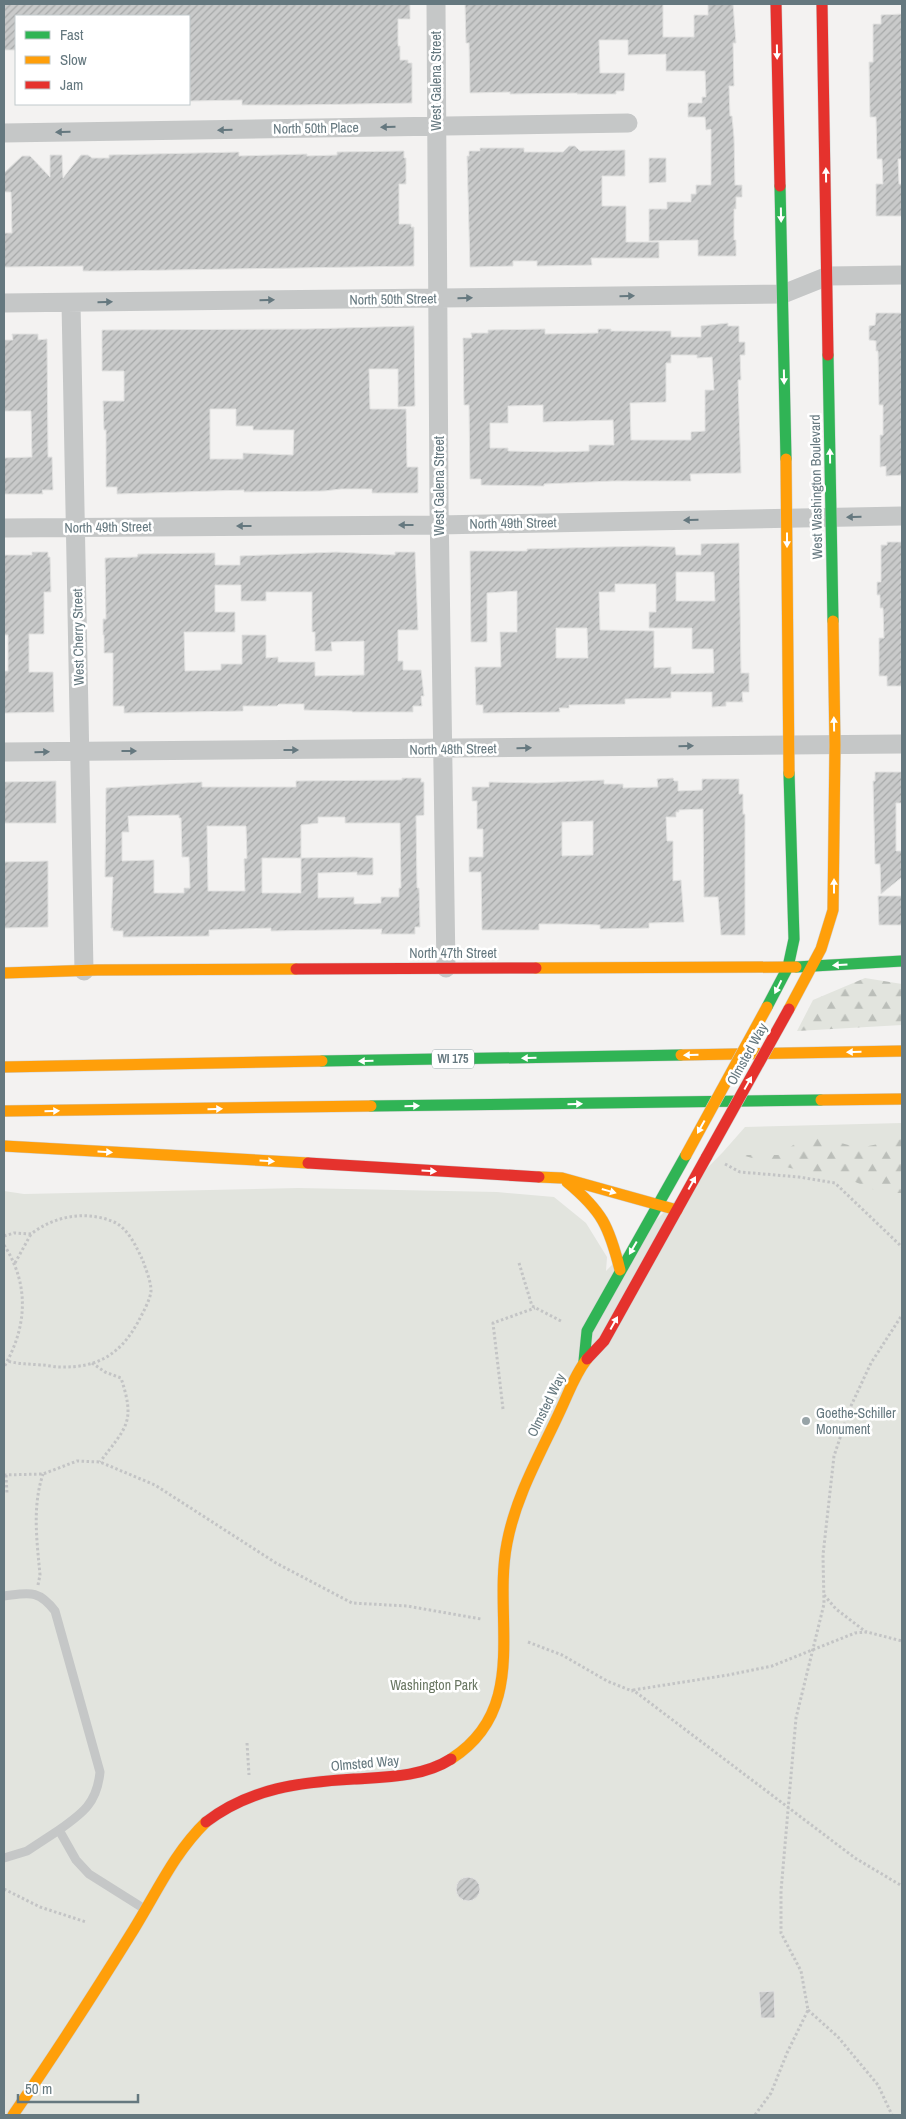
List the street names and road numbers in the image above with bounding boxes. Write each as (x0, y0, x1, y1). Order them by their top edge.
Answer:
street label: West Galena Street (427, 31, 445, 131)
street label: North 50th Place (273, 118, 359, 138)
street label: North 50th Street (349, 289, 437, 309)
street label: West Washington Boulevard (806, 414, 826, 560)
street label: West Galena Street (430, 436, 448, 536)
street label: North 49th Street (469, 513, 557, 533)
street label: North 49th Street (64, 517, 152, 537)
street label: West Cherry Street (68, 588, 88, 686)
street label: North 48th Street (409, 739, 497, 759)
street label: North 47th Street (409, 944, 497, 962)
street label: Olmsted Way (723, 1019, 772, 1088)
road number: WI 175 (432, 1050, 474, 1068)
street label: Olmsted Way (523, 1370, 569, 1440)
street label: Olmsted Way (330, 1751, 400, 1775)

